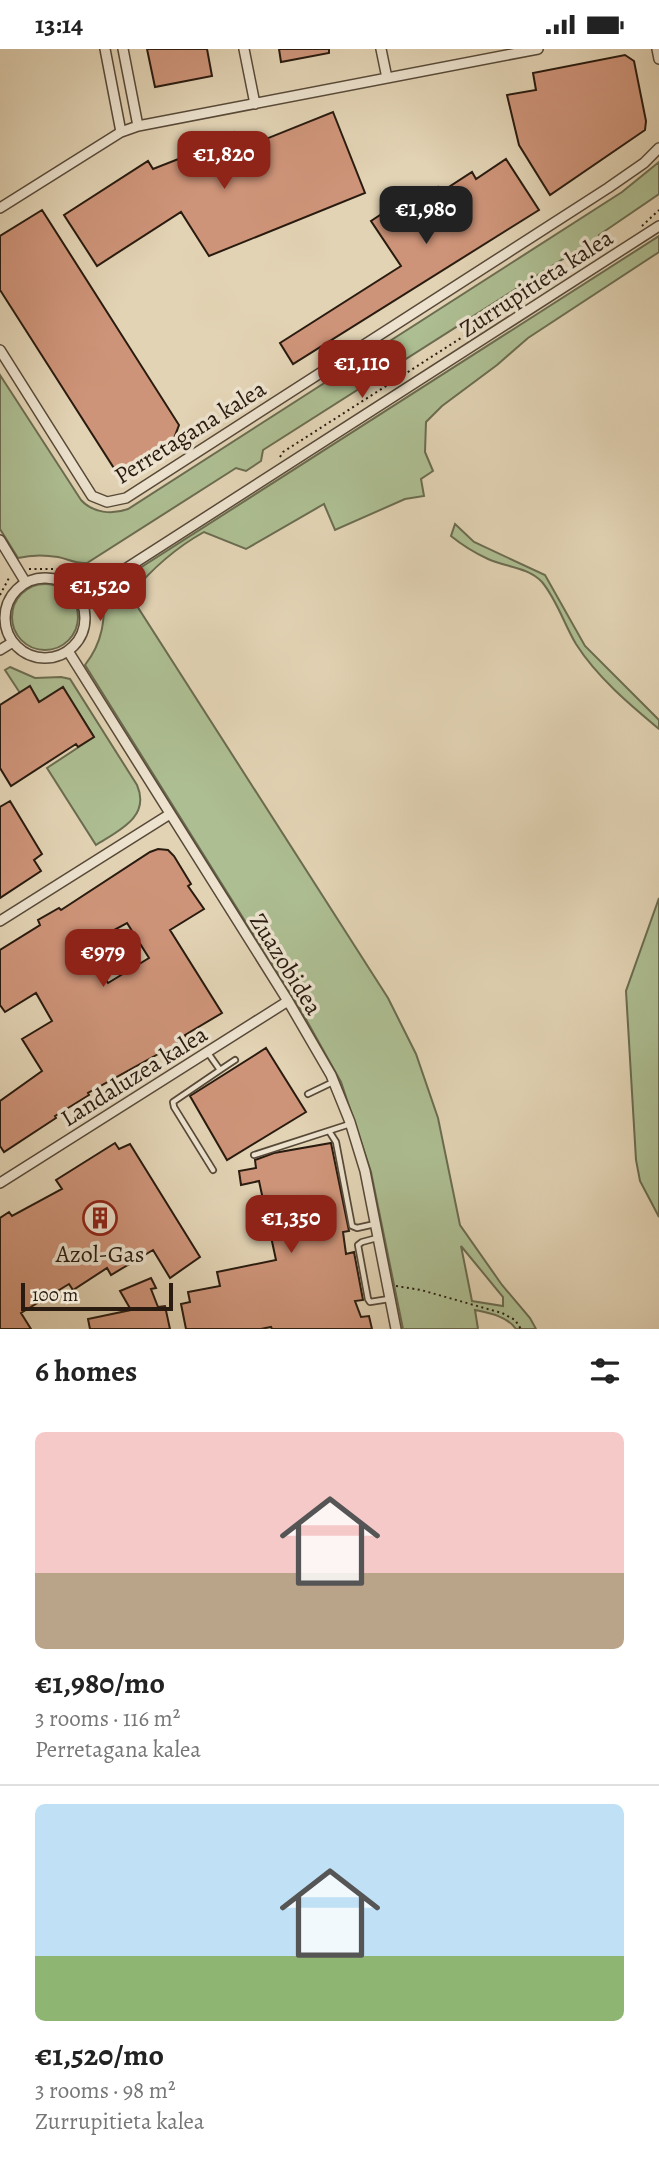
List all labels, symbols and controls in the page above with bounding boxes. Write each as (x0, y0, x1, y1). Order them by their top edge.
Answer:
text: 13:14 (35, 7, 83, 42)
pin: €1,820 (167, 131, 281, 191)
text: €1,820 (193, 138, 255, 169)
pin: €1,980 (369, 187, 483, 246)
text: €1,980 (396, 193, 456, 224)
street label: Zurrupitieta kalea (453, 221, 620, 345)
pin: €1,110 (305, 341, 419, 400)
text: €1,110 (334, 347, 390, 378)
street label: Perretagana kalea (108, 372, 273, 491)
pin: €1,520 (43, 563, 157, 623)
text: €1,520 (70, 570, 130, 601)
street label: Zuazobidea (242, 907, 330, 1022)
pin: €979 (62, 929, 144, 989)
text: €979 (81, 936, 125, 967)
street label: Landaluzea kalea (54, 1018, 214, 1134)
pin: €1,350 (234, 1195, 348, 1255)
building icon: Azol-Gas (81, 1199, 119, 1237)
text: €1,350 (262, 1202, 320, 1233)
place label: Azol-Gas (55, 1238, 144, 1270)
scale bar (21, 1280, 173, 1312)
text: 100 m (32, 1282, 78, 1308)
text: 6 homes (35, 1351, 137, 1391)
icon: filters (586, 1352, 624, 1390)
icon: home (267, 1478, 393, 1604)
text: €1,980/mo (35, 1663, 165, 1703)
text: 3 rooms · 116 m² (35, 1703, 180, 1734)
text: Perretagana kalea (35, 1734, 201, 1765)
icon: home (267, 1850, 393, 1976)
text: €1,520/mo (35, 2035, 164, 2075)
text: 3 rooms · 98 m² (35, 2075, 176, 2106)
text: Zurrupitieta kalea (35, 2106, 205, 2137)

